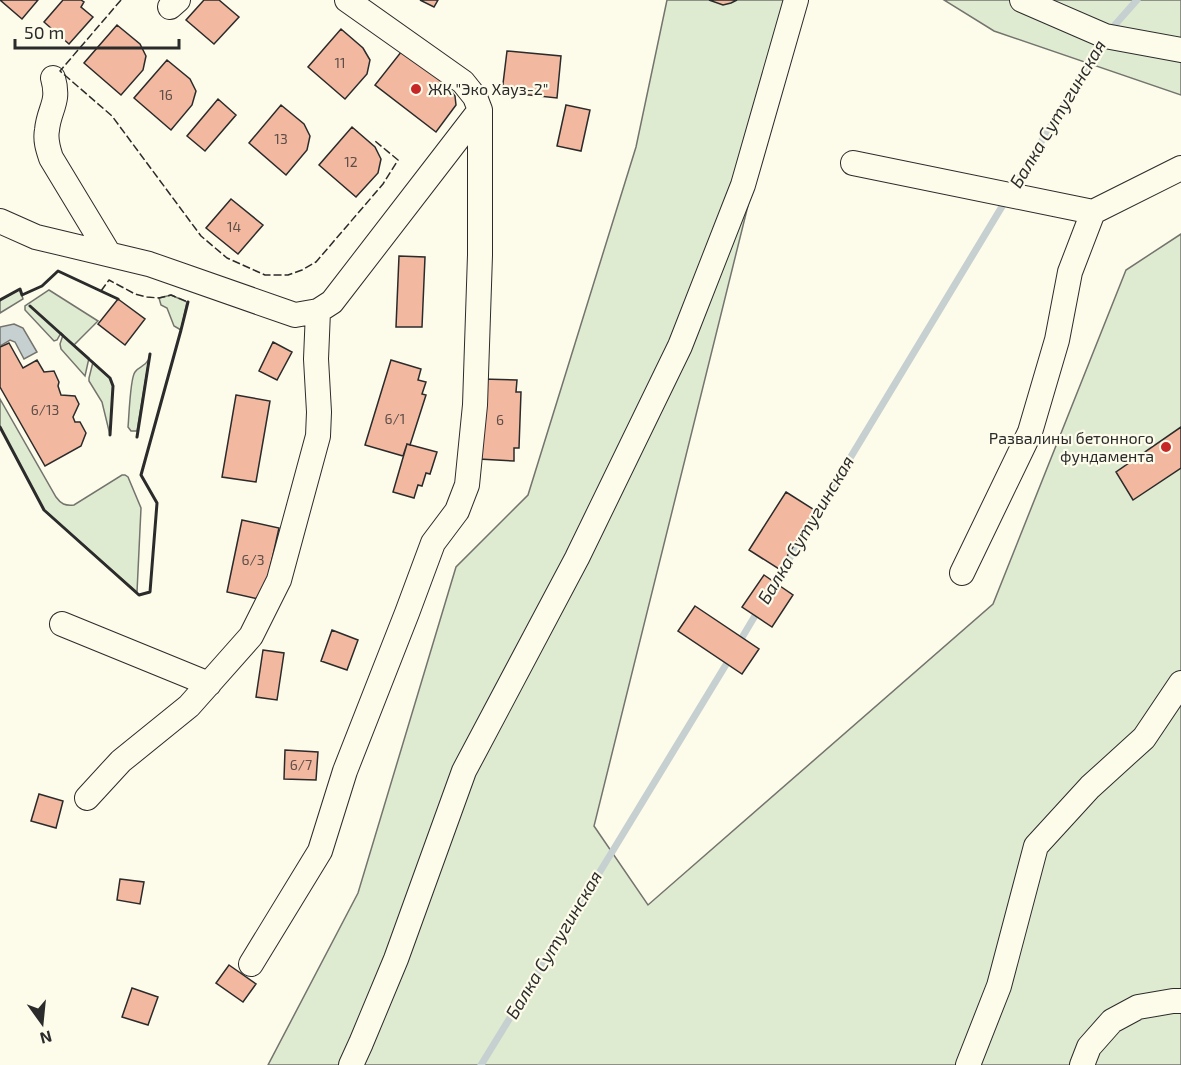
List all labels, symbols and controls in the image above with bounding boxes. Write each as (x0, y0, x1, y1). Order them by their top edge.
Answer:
scale bar (15, 12, 178, 50)
text: 50 m (24, 21, 64, 43)
water label: Балка Сутугинская (1004, 35, 1110, 192)
house number: 11 (334, 54, 346, 71)
place label: ЖК "Эко Хауз-2" (428, 79, 549, 99)
marker: ЖК "Эко Хауз-2" (409, 82, 423, 96)
house number: 16 (159, 86, 173, 103)
house number: 13 (274, 130, 288, 147)
house number: 12 (344, 153, 358, 170)
house number: 14 (227, 218, 241, 235)
house number: 6/13 (31, 401, 59, 418)
house number: 6/1 (385, 410, 405, 427)
house number: 6 (496, 411, 504, 428)
place label: Развалины бетонного фундамента (989, 428, 1154, 466)
marker: Развалины бетонного фундамента (1159, 440, 1173, 454)
water label: Балка Сутугинская (752, 451, 858, 608)
house number: 6/3 (241, 551, 265, 568)
house number: 6/7 (290, 756, 312, 773)
water label: Балка Сутугинская (500, 866, 606, 1023)
north arrow (12, 993, 72, 1053)
text: N (38, 1027, 54, 1049)

